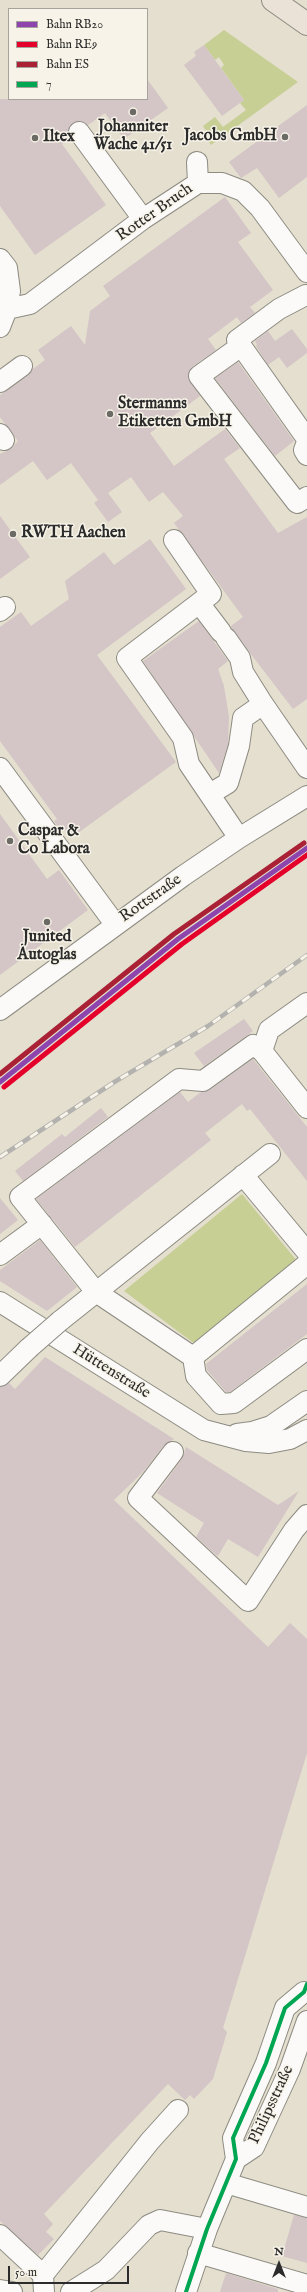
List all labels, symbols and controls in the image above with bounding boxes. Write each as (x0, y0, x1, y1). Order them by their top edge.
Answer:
legend (8, 8, 148, 100)
text: Bahn RB20 (46, 17, 103, 32)
text: Bahn RE9 (46, 37, 97, 52)
text: Bahn ES (46, 57, 89, 72)
text: 7 (46, 77, 52, 92)
marker: Johanniter Wache 41/51 (128, 107, 138, 117)
place label: Johanniter Wache 41/51 (94, 118, 172, 156)
place label: Jacobs GmbH (184, 127, 277, 147)
place label: Iltex (43, 128, 75, 148)
marker: Jacobs GmbH (280, 132, 290, 142)
marker: Iltex (30, 133, 40, 143)
street label: Rotter Bruch (113, 180, 197, 246)
place label: Stermanns Etiketten GmbH (118, 395, 232, 433)
marker: Stermanns Etiketten GmbH (105, 409, 115, 419)
place label: RWTH Aachen (21, 524, 126, 544)
marker: RWTH Aachen (8, 529, 18, 539)
place label: Caspar & Co Labora (18, 822, 90, 860)
marker: Caspar & Co Labora (5, 836, 15, 846)
street label: Rottstraße (116, 871, 186, 927)
marker: Junited Autoglas (42, 917, 52, 927)
place label: Junited Autoglas (18, 928, 76, 966)
street label: Hüttenstraße (69, 1340, 153, 1404)
street label: Philipsstraße (245, 2063, 299, 2147)
north arrow (259, 2244, 299, 2284)
text: N (274, 2245, 284, 2259)
scale bar (10, 2258, 131, 2284)
text: 50 m (15, 2265, 37, 2280)

